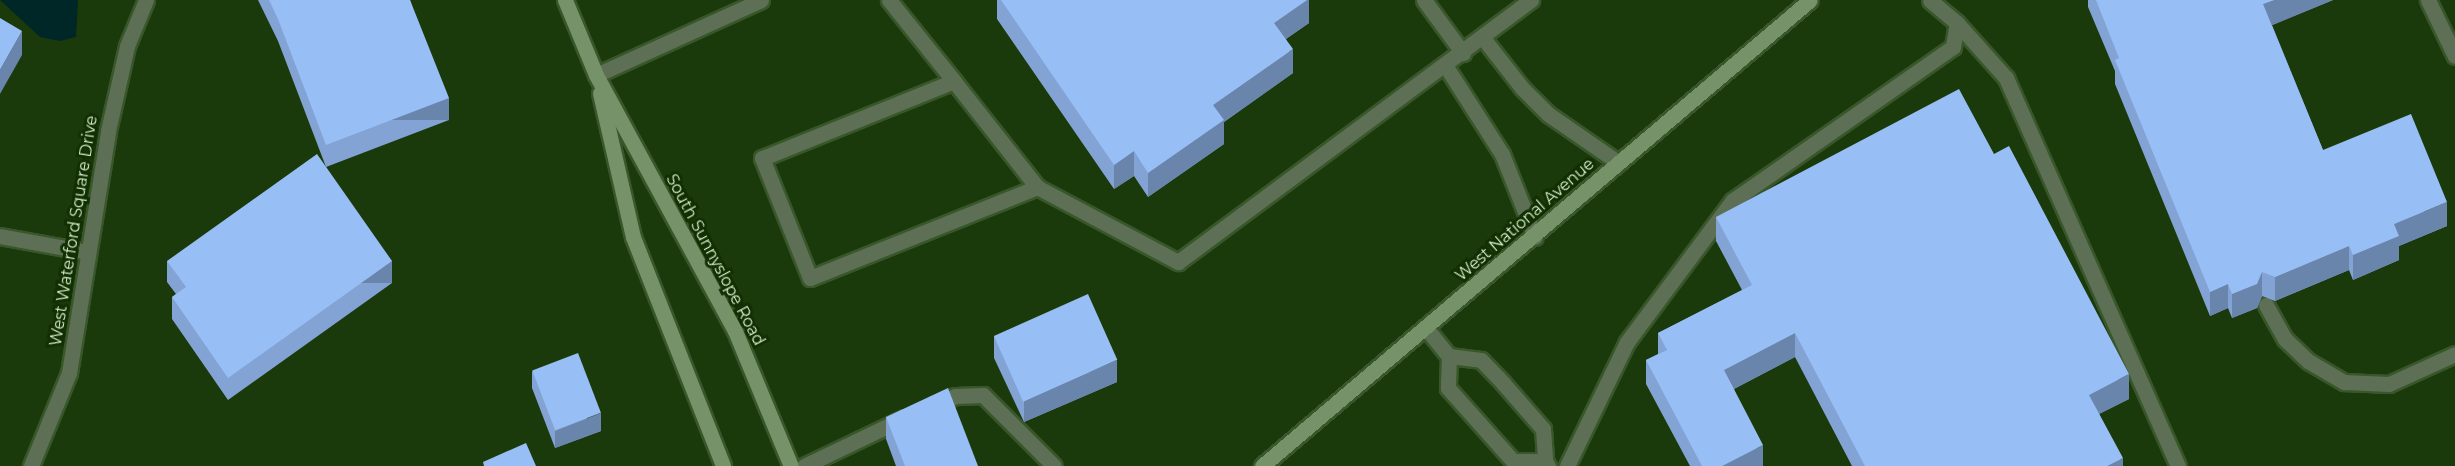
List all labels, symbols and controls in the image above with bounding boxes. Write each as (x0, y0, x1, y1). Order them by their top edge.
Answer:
street label: West Waterford Square Drive (46, 114, 102, 348)
street label: West National Avenue (1452, 155, 1598, 285)
street label: South Sunnyslope Road (662, 171, 768, 349)

